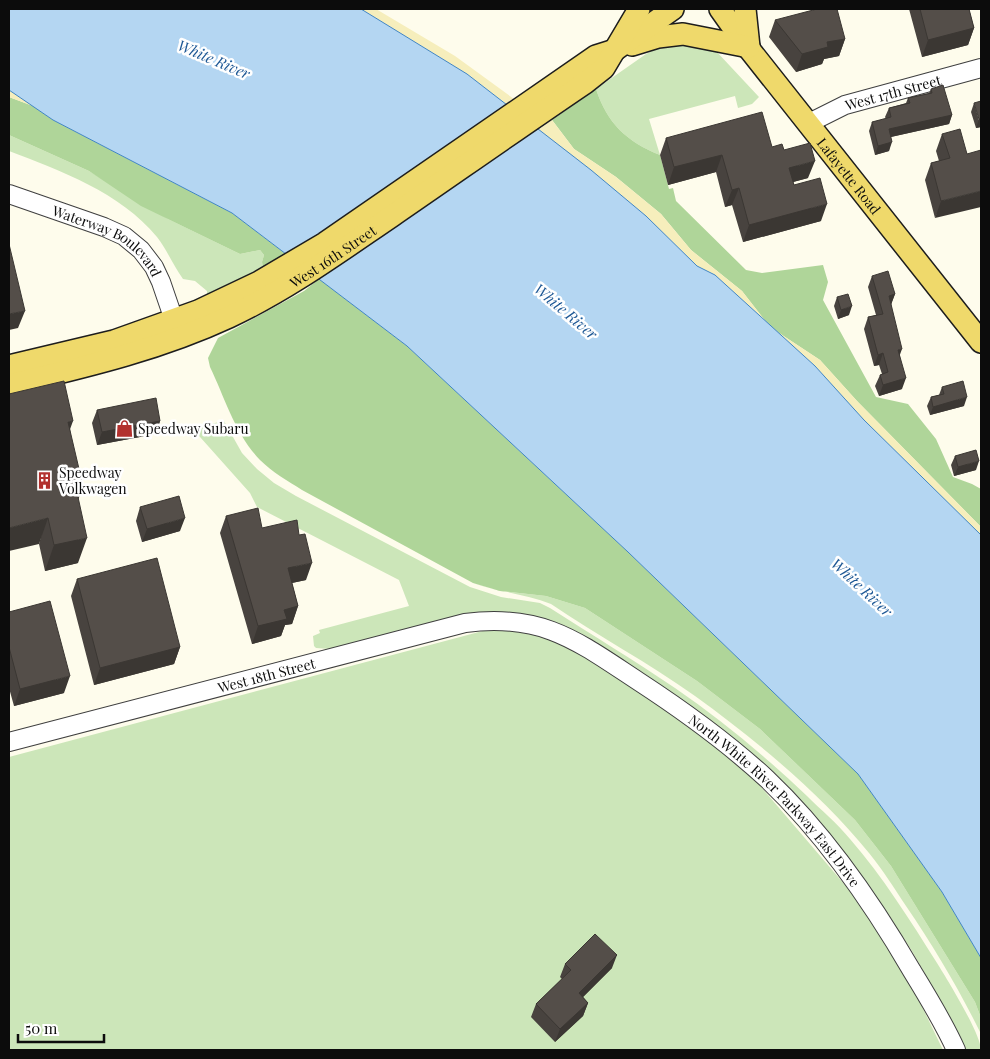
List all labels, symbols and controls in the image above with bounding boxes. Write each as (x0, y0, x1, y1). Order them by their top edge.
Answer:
water label: White River (175, 35, 254, 83)
street label: West 17th Street (842, 70, 944, 114)
street label: Lafayette Road (813, 133, 886, 218)
street label: Waterway Boulevard (49, 200, 167, 279)
street label: West 16th Street (285, 220, 380, 292)
water label: White River (530, 279, 602, 344)
shop icon: Speedway Subaru (114, 418, 134, 438)
place label: Speedway Subaru (138, 419, 249, 438)
place label: Speedway Volkwagen (58, 463, 127, 498)
building icon: Speedway Volkwagen (35, 470, 55, 490)
water label: White River (827, 554, 897, 621)
street label: West 18th Street (215, 653, 318, 697)
street label: North White River Parkway East Drive (685, 709, 865, 890)
scale bar (18, 1012, 104, 1044)
text: 50 m (25, 1018, 58, 1038)

